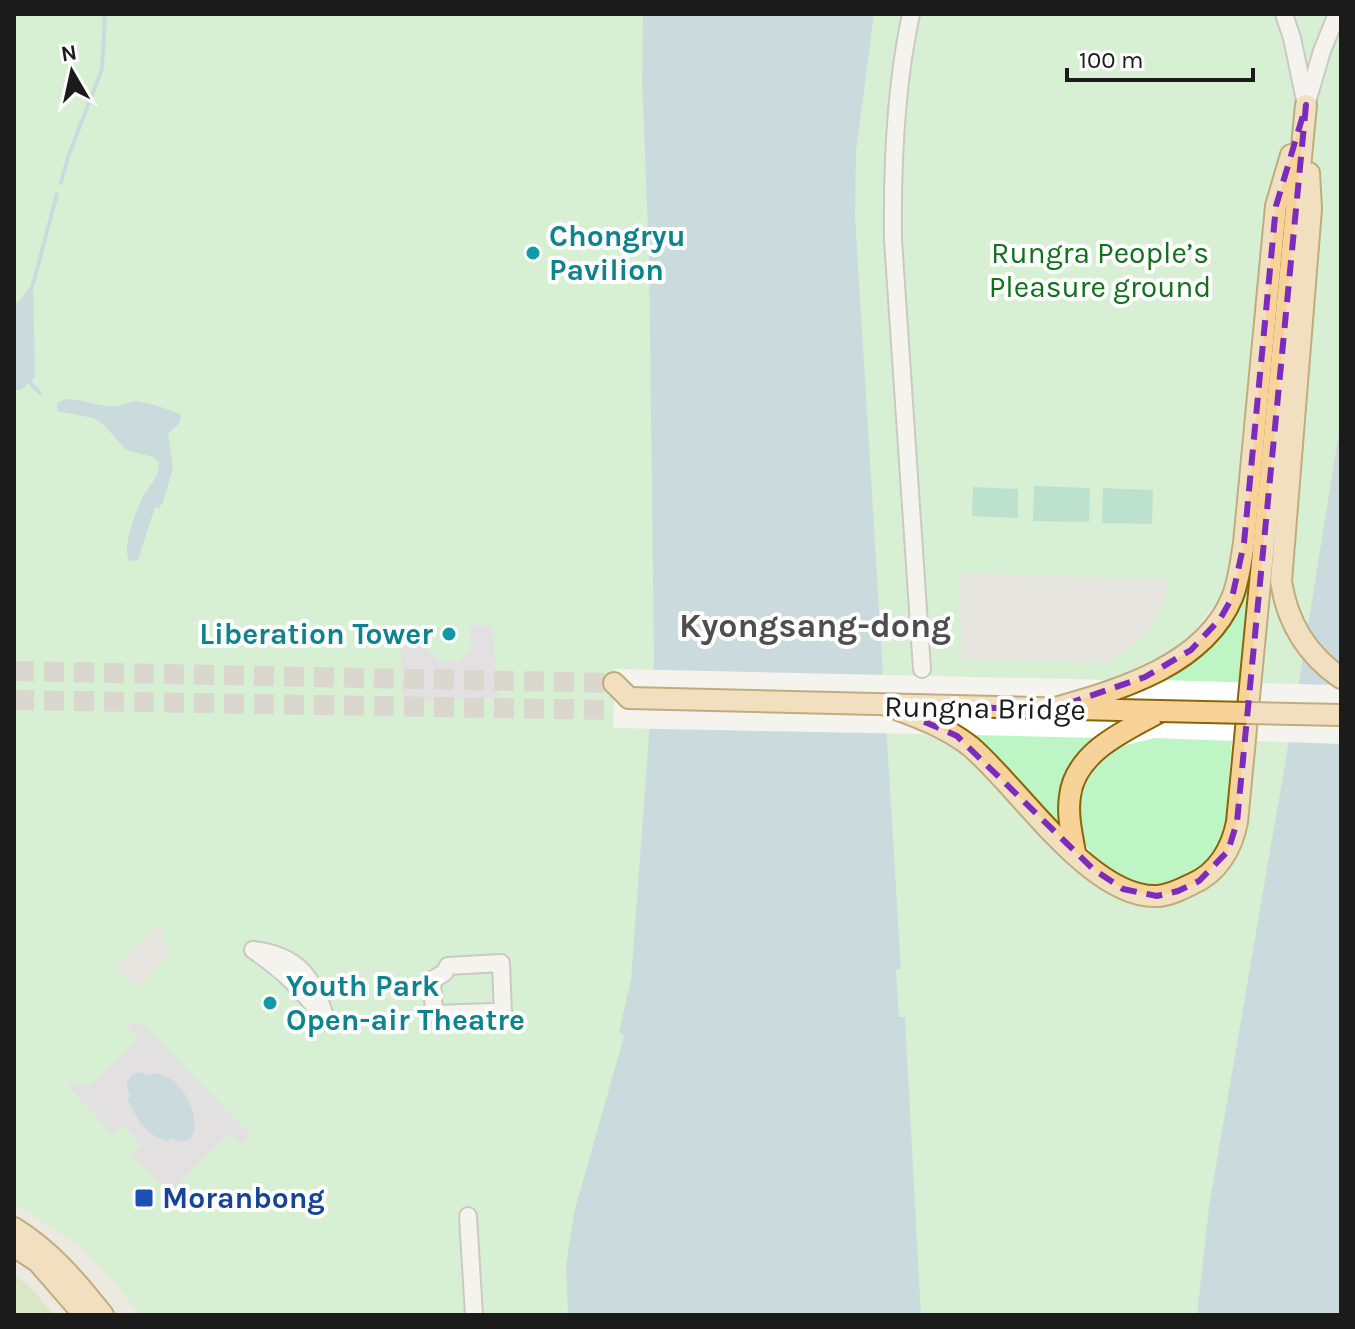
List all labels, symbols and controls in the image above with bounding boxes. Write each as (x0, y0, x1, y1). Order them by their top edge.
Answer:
north arrow (32, 32, 112, 112)
scale bar (1067, 32, 1253, 82)
text: N (59, 39, 79, 67)
text: 100 m (1079, 46, 1144, 74)
place label: Chongryu Pavilion (549, 218, 686, 288)
park label: Rungra People’s Pleasure ground (989, 235, 1211, 305)
marker: Chongryu Pavilion (524, 244, 542, 262)
district label: Kyongsang-dong (679, 606, 951, 646)
place label: Liberation Tower (199, 616, 433, 652)
marker: Liberation Tower (440, 625, 458, 643)
street label: Rungna Bridge (884, 688, 1086, 728)
place label: Youth Park Open-air Theatre (286, 968, 525, 1038)
marker: Youth Park Open-air Theatre (261, 994, 279, 1012)
place label: Moranbong (162, 1180, 325, 1216)
marker: Moranbong (133, 1187, 155, 1209)

